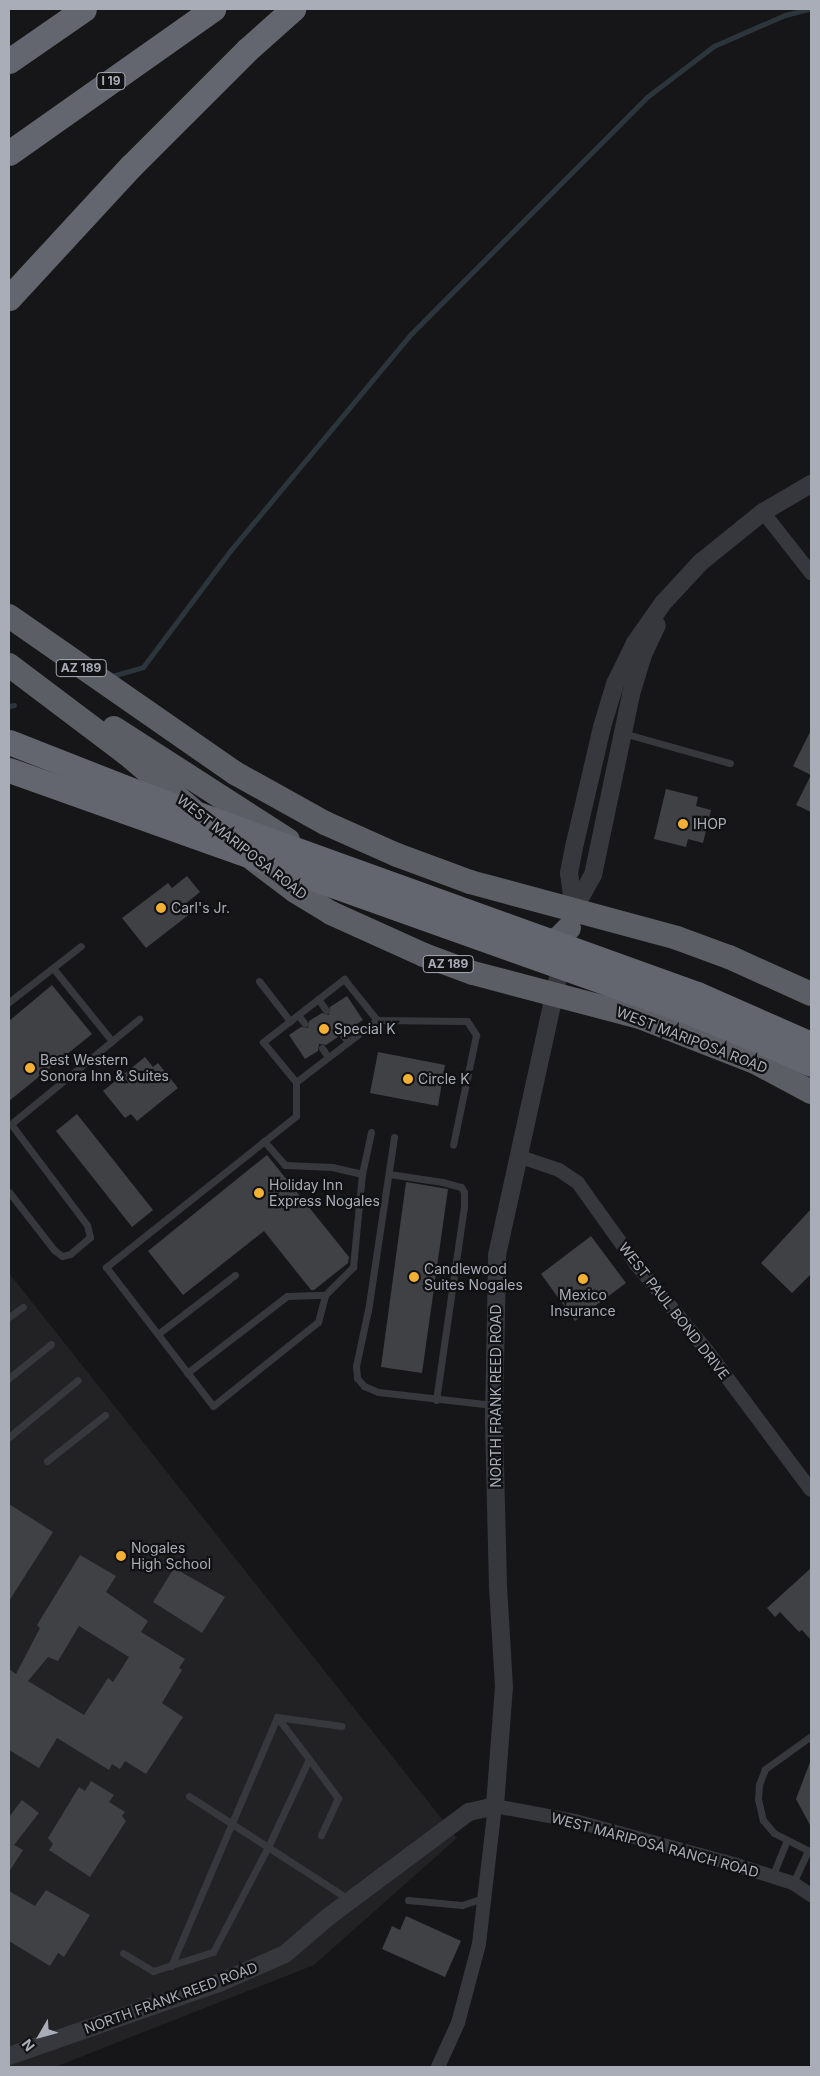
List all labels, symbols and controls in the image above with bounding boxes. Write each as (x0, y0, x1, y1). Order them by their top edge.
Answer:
road number: I 19 (96, 72, 126, 90)
road number: AZ 189 (55, 658, 107, 678)
street label: WEST MARIPOSA ROAD (174, 791, 310, 903)
place label: IHOP (693, 816, 727, 832)
marker: IHOP (677, 818, 689, 830)
place label: Carl's Jr. (171, 900, 230, 916)
marker: Carl's Jr. (155, 902, 167, 914)
road number: AZ 189 (422, 954, 474, 974)
street label: WEST MARIPOSA ROAD (614, 1003, 770, 1077)
place label: Special K (334, 1021, 396, 1037)
marker: Special K (318, 1023, 330, 1035)
place label: Best Western Sonora Inn & Suites (40, 1052, 169, 1084)
marker: Best Western Sonora Inn & Suites (24, 1062, 36, 1074)
place label: Circle K (418, 1071, 470, 1087)
marker: Circle K (402, 1073, 414, 1085)
place label: Holiday Inn Express Nogales (269, 1177, 380, 1210)
marker: Holiday Inn Express Nogales (253, 1187, 265, 1199)
street label: WEST PAUL BOND DRIVE (615, 1239, 733, 1383)
place label: Candlewood Suites Nogales (424, 1261, 523, 1294)
marker: Candlewood Suites Nogales (408, 1271, 420, 1283)
marker: Mexico Insurance (577, 1273, 589, 1285)
place label: Mexico Insurance (550, 1287, 616, 1320)
street label: NORTH FRANK REED ROAD (488, 1304, 504, 1488)
place label: Nogales High School (131, 1540, 211, 1572)
marker: Nogales High School (115, 1550, 127, 1562)
street label: WEST MARIPOSA RANCH ROAD (549, 1809, 761, 1881)
street label: NORTH FRANK REED ROAD (82, 1959, 260, 2037)
north arrow (15, 2011, 65, 2061)
text: N (18, 2036, 38, 2055)

